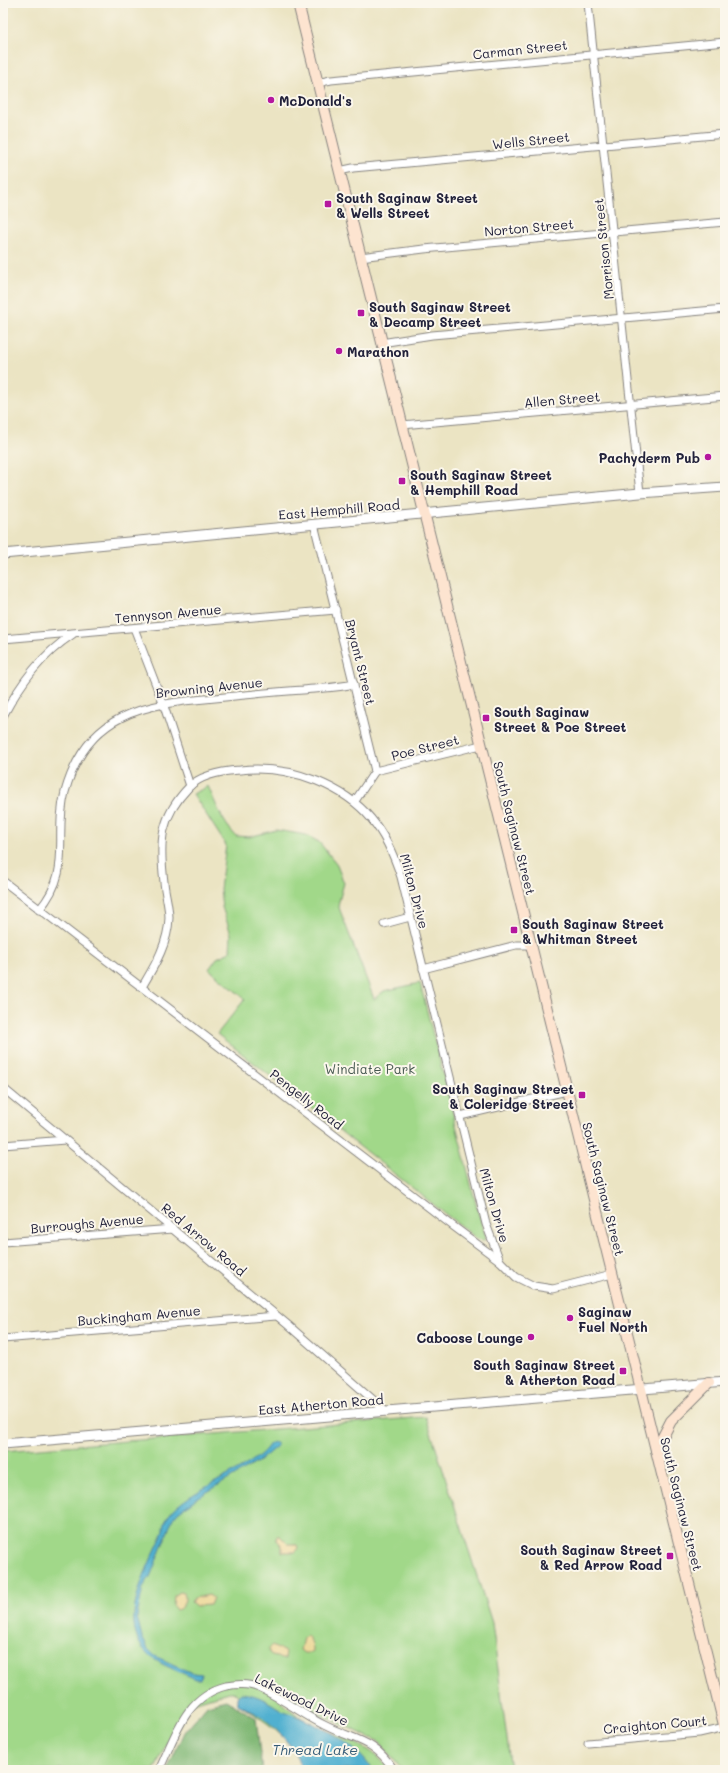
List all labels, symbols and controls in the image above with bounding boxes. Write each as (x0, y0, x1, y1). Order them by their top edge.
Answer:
street label: Carman Street (472, 36, 568, 62)
place label: McDonald's (279, 92, 352, 109)
marker: McDonald's (266, 95, 276, 105)
street label: Wells Street (491, 127, 571, 153)
place label: South Saginaw Street & Wells Street (336, 189, 478, 221)
street label: Morrison Street (589, 197, 617, 301)
marker: South Saginaw Street & Wells Street (323, 199, 333, 209)
street label: Norton Street (483, 215, 575, 239)
place label: South Saginaw Street & Decamp Street (369, 298, 511, 330)
marker: South Saginaw Street & Decamp Street (356, 308, 366, 318)
place label: Marathon (347, 343, 409, 360)
marker: Marathon (334, 346, 344, 356)
street label: Allen Street (523, 387, 601, 411)
place label: Pachyderm Pub (598, 449, 700, 467)
marker: Pachyderm Pub (703, 452, 713, 462)
place label: South Saginaw Street & Hemphill Road (410, 466, 552, 498)
marker: South Saginaw Street & Hemphill Road (397, 476, 407, 486)
street label: East Hemphill Road (278, 495, 400, 523)
street label: Tennyson Avenue (114, 600, 222, 626)
street label: Bryant Street (342, 617, 380, 707)
street label: Browning Avenue (155, 673, 263, 701)
place label: South Saginaw Street & Poe Street (494, 703, 626, 735)
marker: South Saginaw Street & Poe Street (481, 713, 491, 723)
street label: Poe Street (389, 730, 461, 764)
street label: South Saginaw Street (490, 759, 540, 897)
street label: Milton Drive (397, 852, 433, 930)
place label: South Saginaw Street & Whitman Street (522, 915, 664, 947)
marker: South Saginaw Street & Whitman Street (509, 925, 519, 935)
park label: Windiate Park (325, 1060, 415, 1077)
street label: Pengelly Road (267, 1065, 347, 1133)
place label: South Saginaw Street & Coleridge Street (432, 1080, 574, 1112)
marker: South Saginaw Street & Coleridge Street (577, 1090, 587, 1100)
street label: South Saginaw Street (579, 1120, 629, 1258)
street label: Milton Drive (476, 1166, 514, 1244)
street label: Red Arrow Road (158, 1199, 250, 1279)
street label: Burroughs Avenue (30, 1210, 144, 1236)
street label: Buckingham Avenue (77, 1301, 201, 1329)
place label: Saginaw Fuel North (578, 1303, 648, 1335)
marker: Saginaw Fuel North (565, 1313, 575, 1323)
place label: Caboose Lounge (417, 1329, 523, 1346)
marker: Caboose Lounge (526, 1332, 536, 1342)
place label: South Saginaw Street & Atherton Road (473, 1356, 615, 1388)
marker: South Saginaw Street & Atherton Road (618, 1366, 628, 1376)
street label: East Atherton Road (258, 1390, 384, 1418)
street label: South Saginaw Street (657, 1435, 707, 1573)
place label: South Saginaw Street & Red Arrow Road (520, 1541, 662, 1573)
marker: South Saginaw Street & Red Arrow Road (665, 1551, 675, 1561)
street label: Lakewood Drive (252, 1669, 352, 1729)
street label: Craighton Court (603, 1711, 708, 1737)
water label: Thread Lake (272, 1740, 358, 1759)

